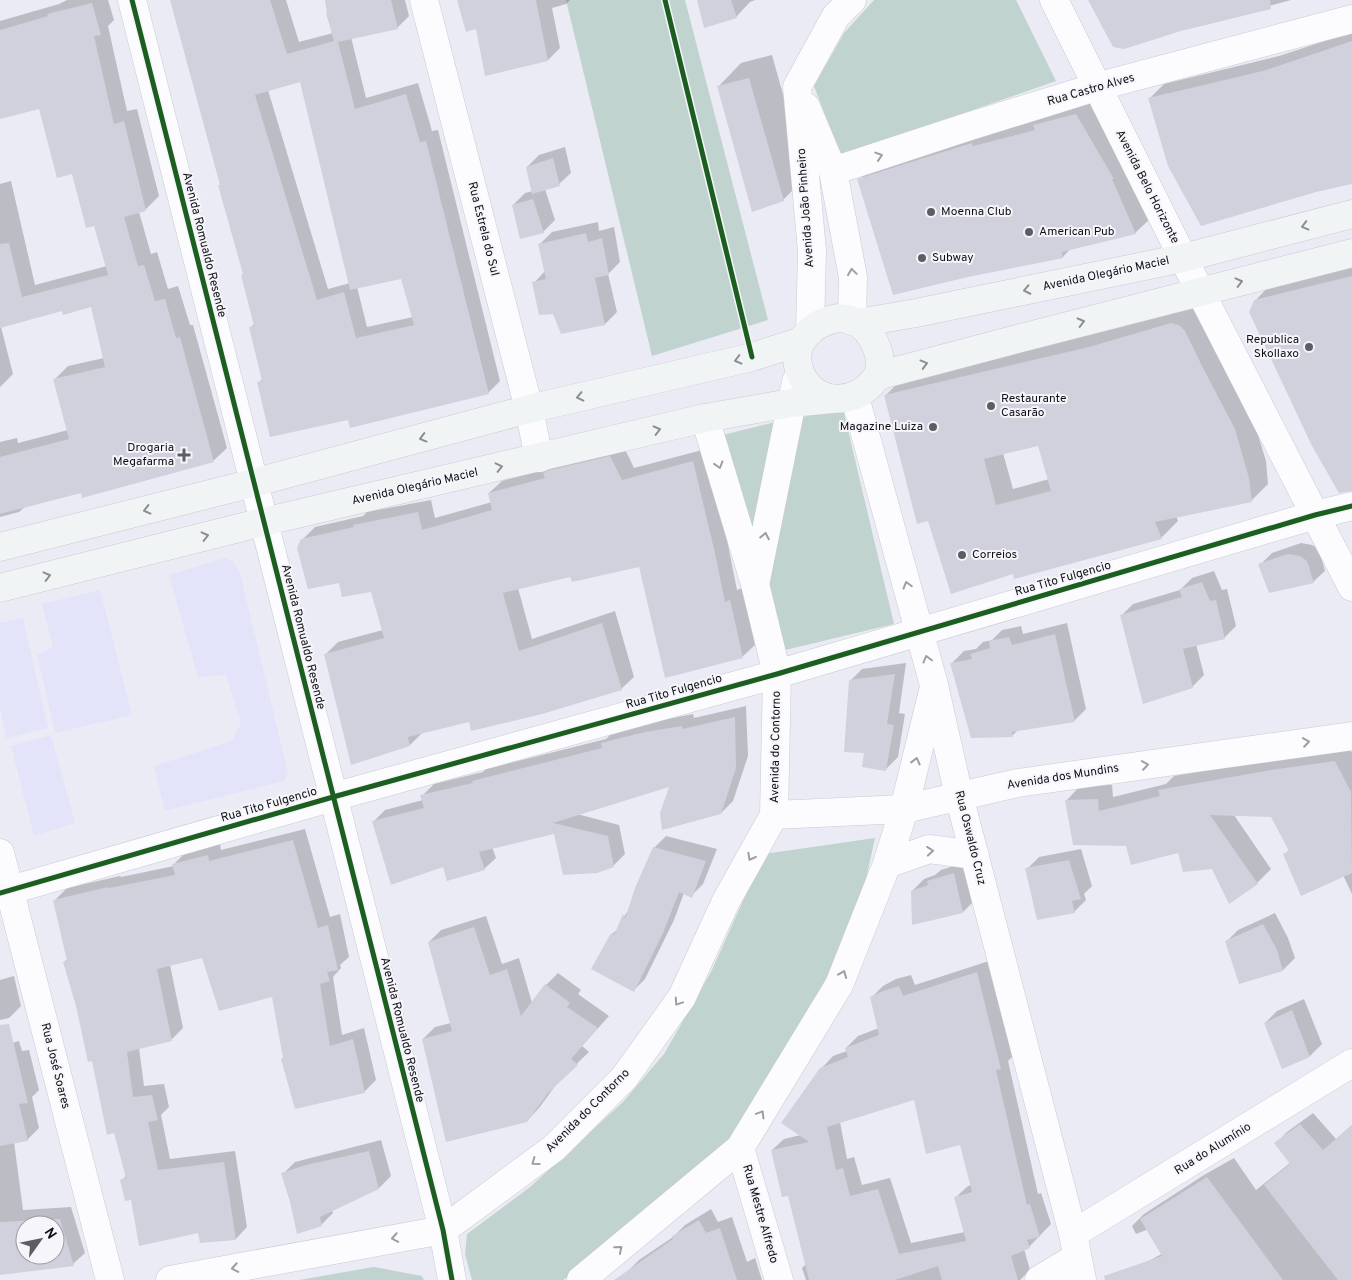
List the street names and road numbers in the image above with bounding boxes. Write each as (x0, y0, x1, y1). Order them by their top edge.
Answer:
street label: Rua Castro Alves (1045, 70, 1137, 110)
street label: Avenida Belo Horizonte (1111, 127, 1183, 247)
street label: Avenida João Pinheiro (794, 147, 818, 268)
street label: Avenida Romualdo Resende (178, 171, 230, 319)
street label: Rua Estrela do Sul (464, 180, 502, 278)
street label: Avenida Olegário Maciel (1041, 253, 1171, 295)
street label: Avenida Olegário Maciel (350, 465, 480, 509)
street label: Rua Tito Fulgencio (1013, 558, 1113, 600)
street label: Avenida Romualdo Resende (277, 563, 329, 711)
street label: Rua Tito Fulgencio (624, 671, 724, 713)
street label: Avenida do Contorno (767, 690, 785, 803)
street label: Avenida dos Mundins (1006, 760, 1120, 794)
street label: Rua Tito Fulgencio (219, 784, 319, 826)
street label: Rua Oswaldo Cruz (950, 789, 990, 887)
street label: Avenida Romualdo Resende (376, 956, 428, 1104)
street label: Rua José Soares (37, 1021, 73, 1111)
street label: Avenida do Contorno (543, 1065, 634, 1156)
street label: Rua do Alumínio (1172, 1119, 1255, 1179)
street label: Rua Mestre Alfredo (738, 1163, 782, 1266)

